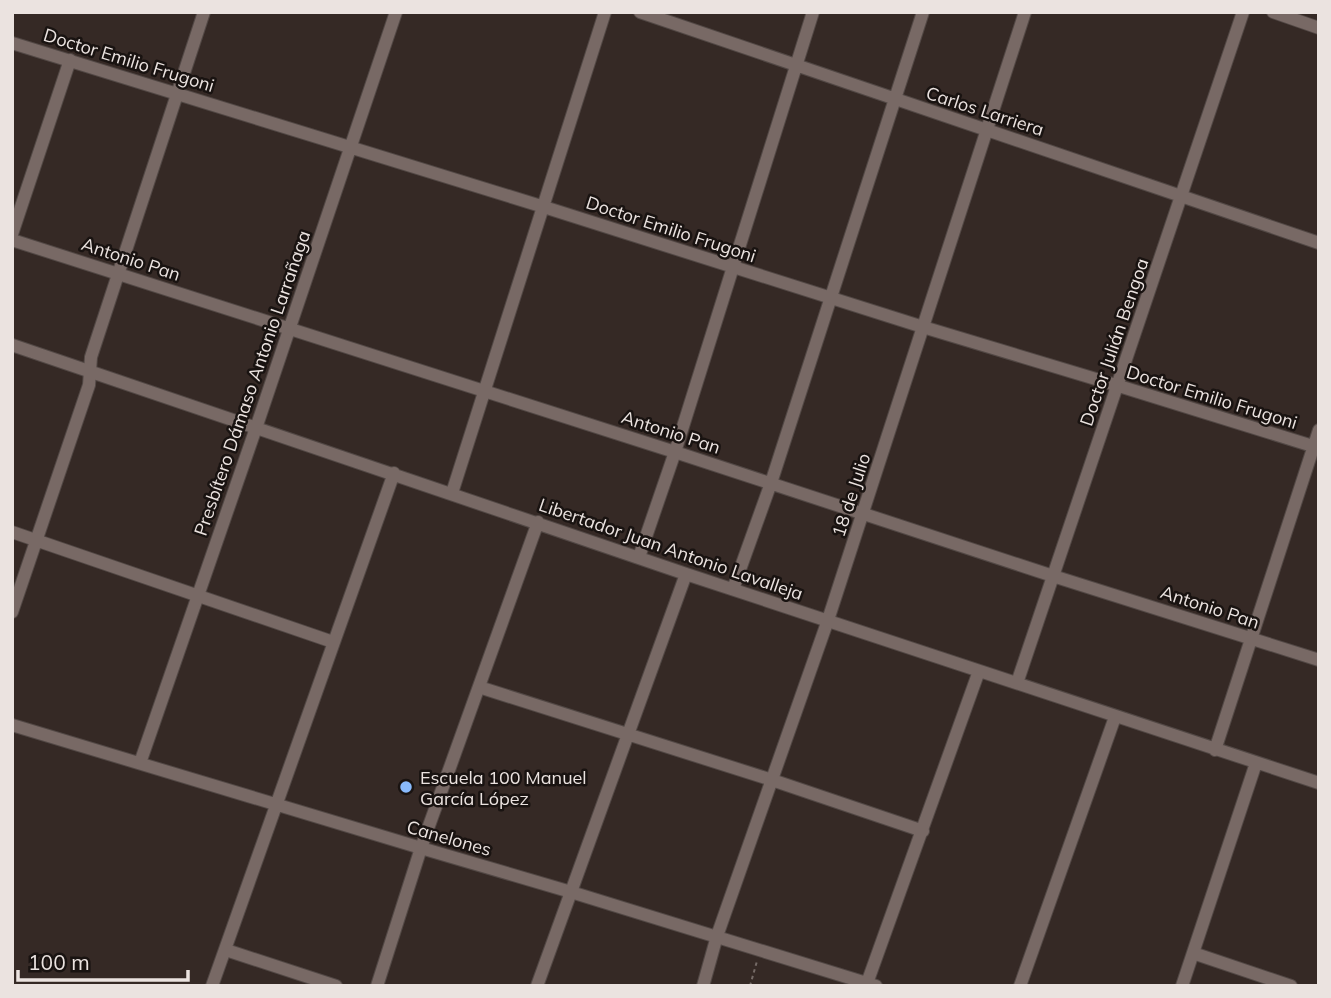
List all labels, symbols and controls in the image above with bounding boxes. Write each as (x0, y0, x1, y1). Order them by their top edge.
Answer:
street label: Doctor Emilio Frugoni (41, 23, 217, 97)
street label: Carlos Larriera (923, 81, 1047, 141)
street label: Doctor Emilio Frugoni (583, 191, 759, 267)
street label: Presbítero Dámaso Antonio Larrañaga (189, 227, 315, 539)
street label: Antonio Pan (79, 232, 183, 286)
street label: Doctor Julián Bengoa (1075, 255, 1153, 429)
street label: Doctor Emilio Frugoni (1124, 360, 1300, 434)
street label: Antonio Pan (619, 405, 723, 459)
street label: 18 de Julio (827, 450, 875, 540)
street label: Libertador Juan Antonio Lavalleja (536, 493, 806, 605)
street label: Antonio Pan (1158, 580, 1262, 634)
place label: Escuela 100 Manuel García López (420, 766, 587, 810)
marker: Escuela 100 Manuel García López (398, 779, 414, 795)
street label: Canelones (404, 815, 494, 861)
scale bar (18, 939, 187, 983)
text: 100 m (28, 949, 90, 975)

